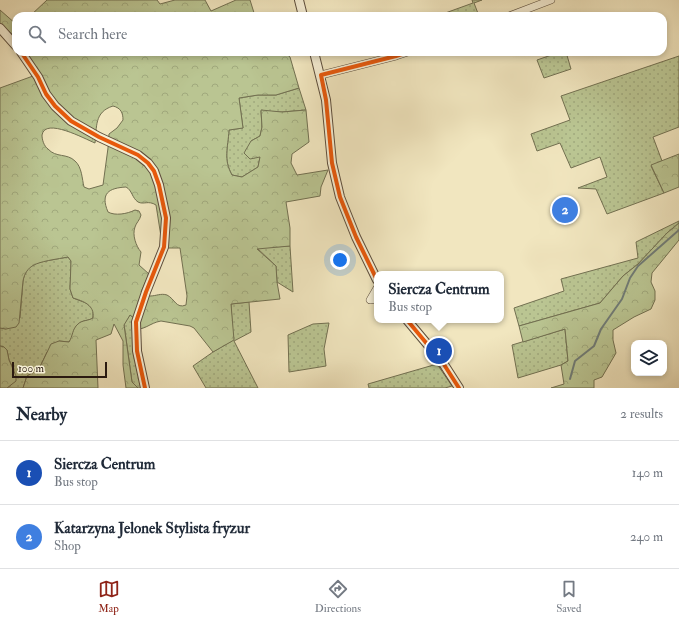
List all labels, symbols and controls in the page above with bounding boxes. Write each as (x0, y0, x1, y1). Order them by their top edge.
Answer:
search box (12, 12, 667, 56)
icon: search (26, 23, 48, 45)
text: Search here (58, 25, 127, 44)
pin: 2 (552, 195, 578, 225)
your location (330, 250, 350, 270)
popup (374, 271, 504, 323)
text: Siercza Centrum (388, 280, 490, 299)
text: Bus stop (388, 299, 432, 315)
pin: 1 (426, 336, 452, 366)
map controls (631, 340, 667, 376)
button: layers (631, 340, 667, 376)
scale bar (12, 360, 107, 379)
text: 100 m (18, 362, 44, 375)
text: Nearby (16, 404, 67, 425)
text: 2 results (620, 406, 663, 422)
text: Siercza Centrum (54, 455, 155, 474)
text: 1 (27, 465, 31, 481)
text: 140 m (632, 465, 663, 481)
text: Bus stop (54, 474, 98, 490)
text: Katarzyna Jelonek Stylista fryzur (54, 519, 250, 538)
text: 2 (26, 529, 32, 545)
text: 240 m (630, 529, 663, 545)
text: Shop (54, 538, 81, 554)
tab: Map (98, 578, 120, 615)
tab: Directions (315, 578, 361, 615)
tab: Saved (556, 578, 581, 615)

